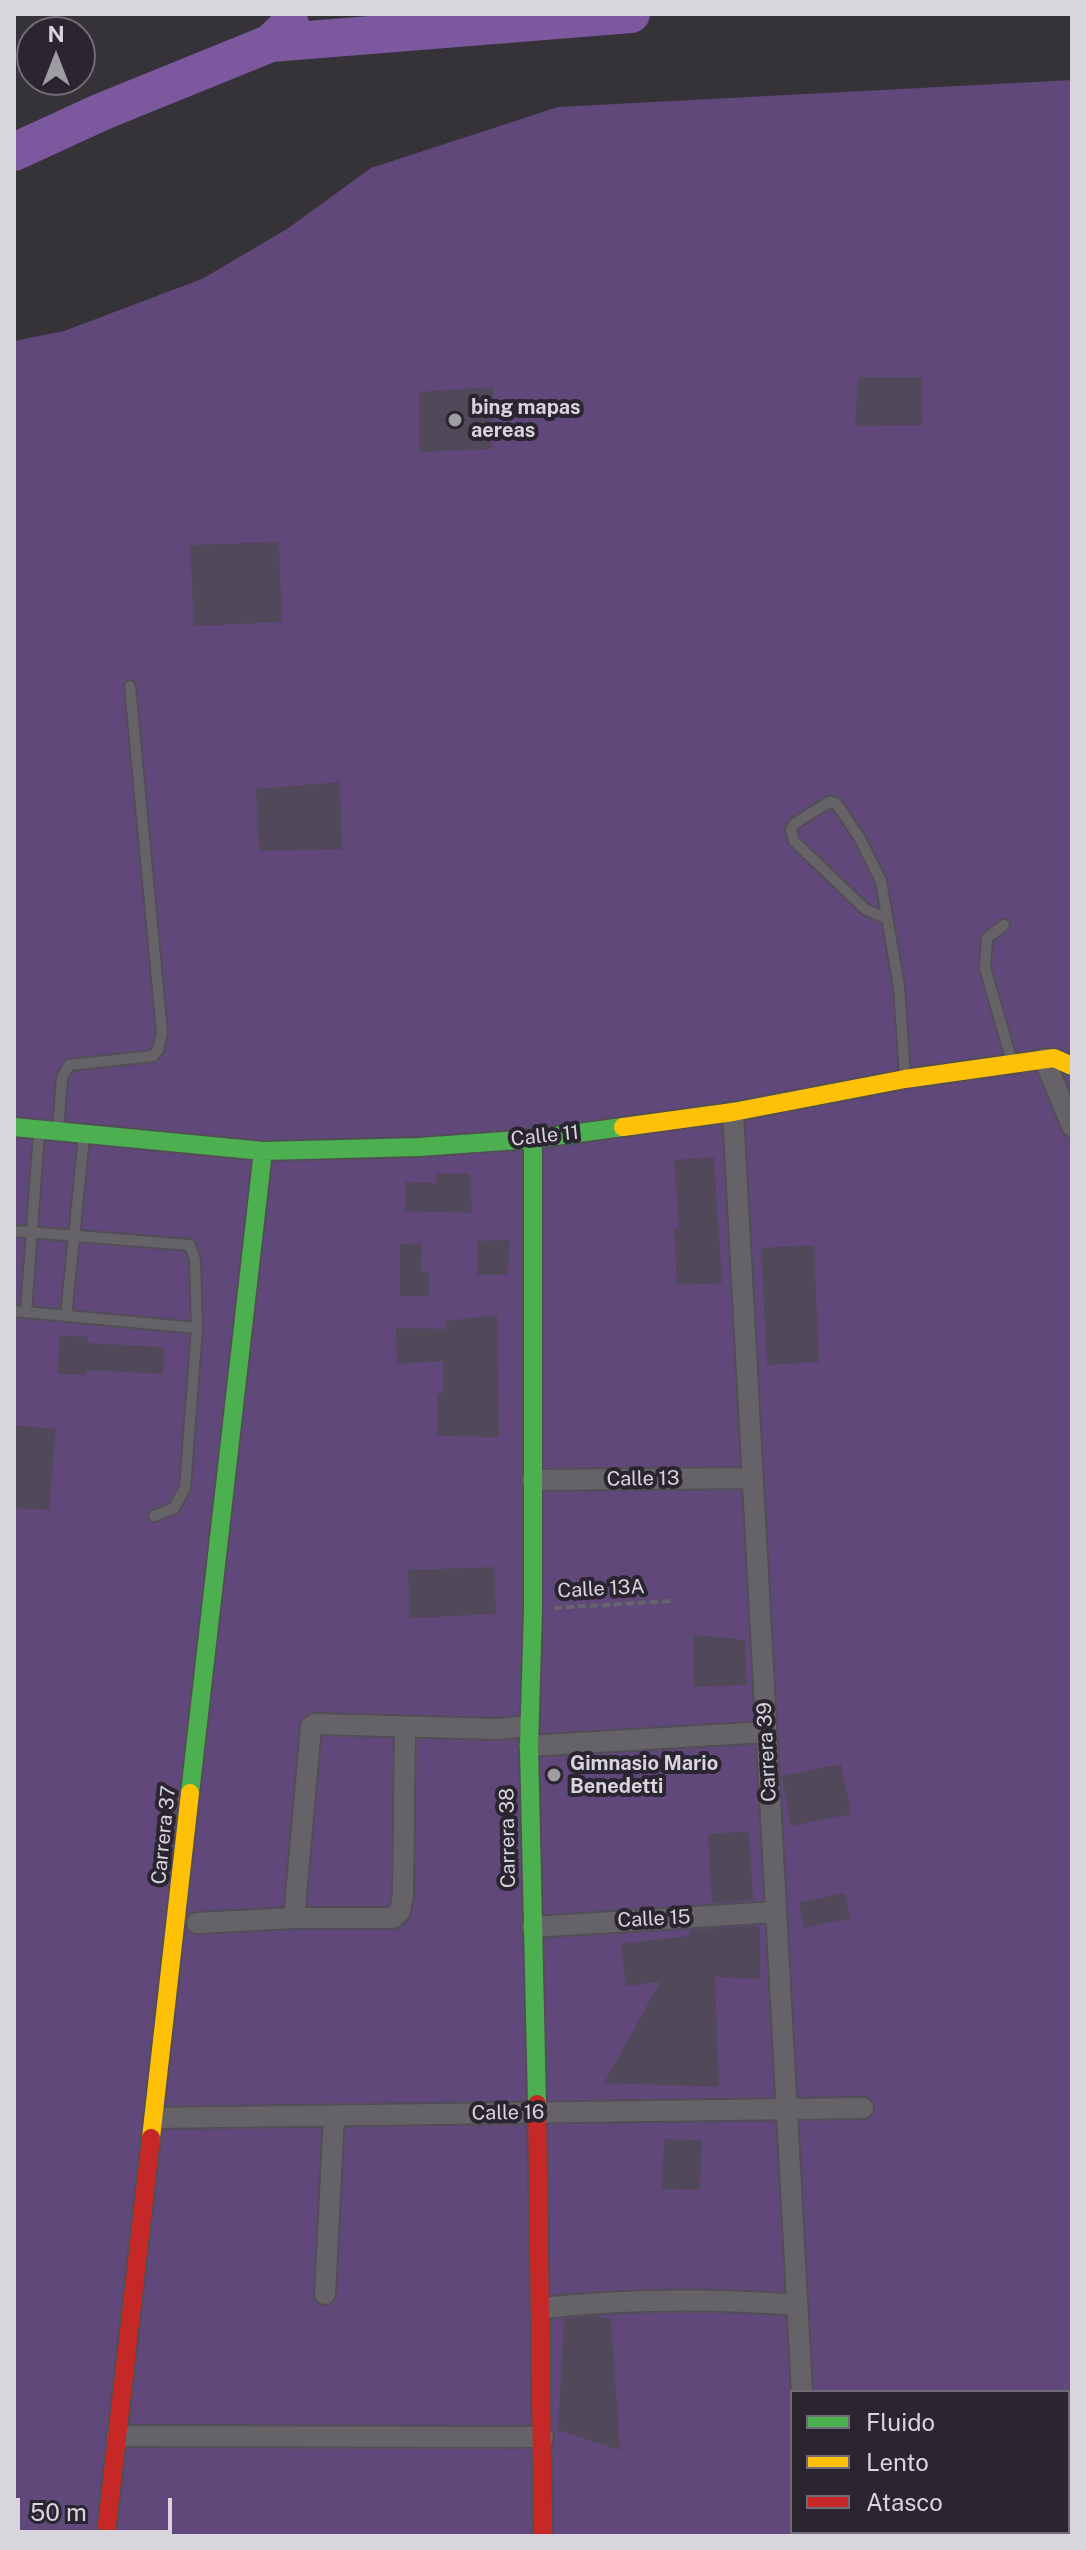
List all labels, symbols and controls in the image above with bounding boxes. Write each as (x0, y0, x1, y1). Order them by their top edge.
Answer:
north arrow (16, 16, 96, 96)
text: N (47, 21, 65, 47)
place label: bing mapas aereas (471, 396, 581, 443)
marker: bing mapas aereas (446, 411, 464, 429)
street label: Calle 11 (510, 1120, 580, 1152)
street label: Calle 13 (606, 1466, 680, 1492)
street label: Calle 13A (557, 1575, 645, 1603)
street label: Carrera 39 (752, 1702, 782, 1802)
place label: Gimnasio Mario Benedetti (570, 1752, 718, 1799)
marker: Gimnasio Mario Benedetti (545, 1766, 563, 1784)
street label: Carrera 37 (147, 1784, 181, 1886)
street label: Carrera 38 (495, 1788, 521, 1888)
street label: Calle 15 (617, 1905, 691, 1933)
street label: Calle 16 (471, 2100, 545, 2126)
legend (790, 2390, 1070, 2534)
text: Fluido (866, 2408, 935, 2436)
text: Lento (866, 2448, 929, 2476)
scale bar (20, 2482, 176, 2532)
text: Atasco (866, 2488, 943, 2516)
text: 50 m (30, 2498, 87, 2526)

